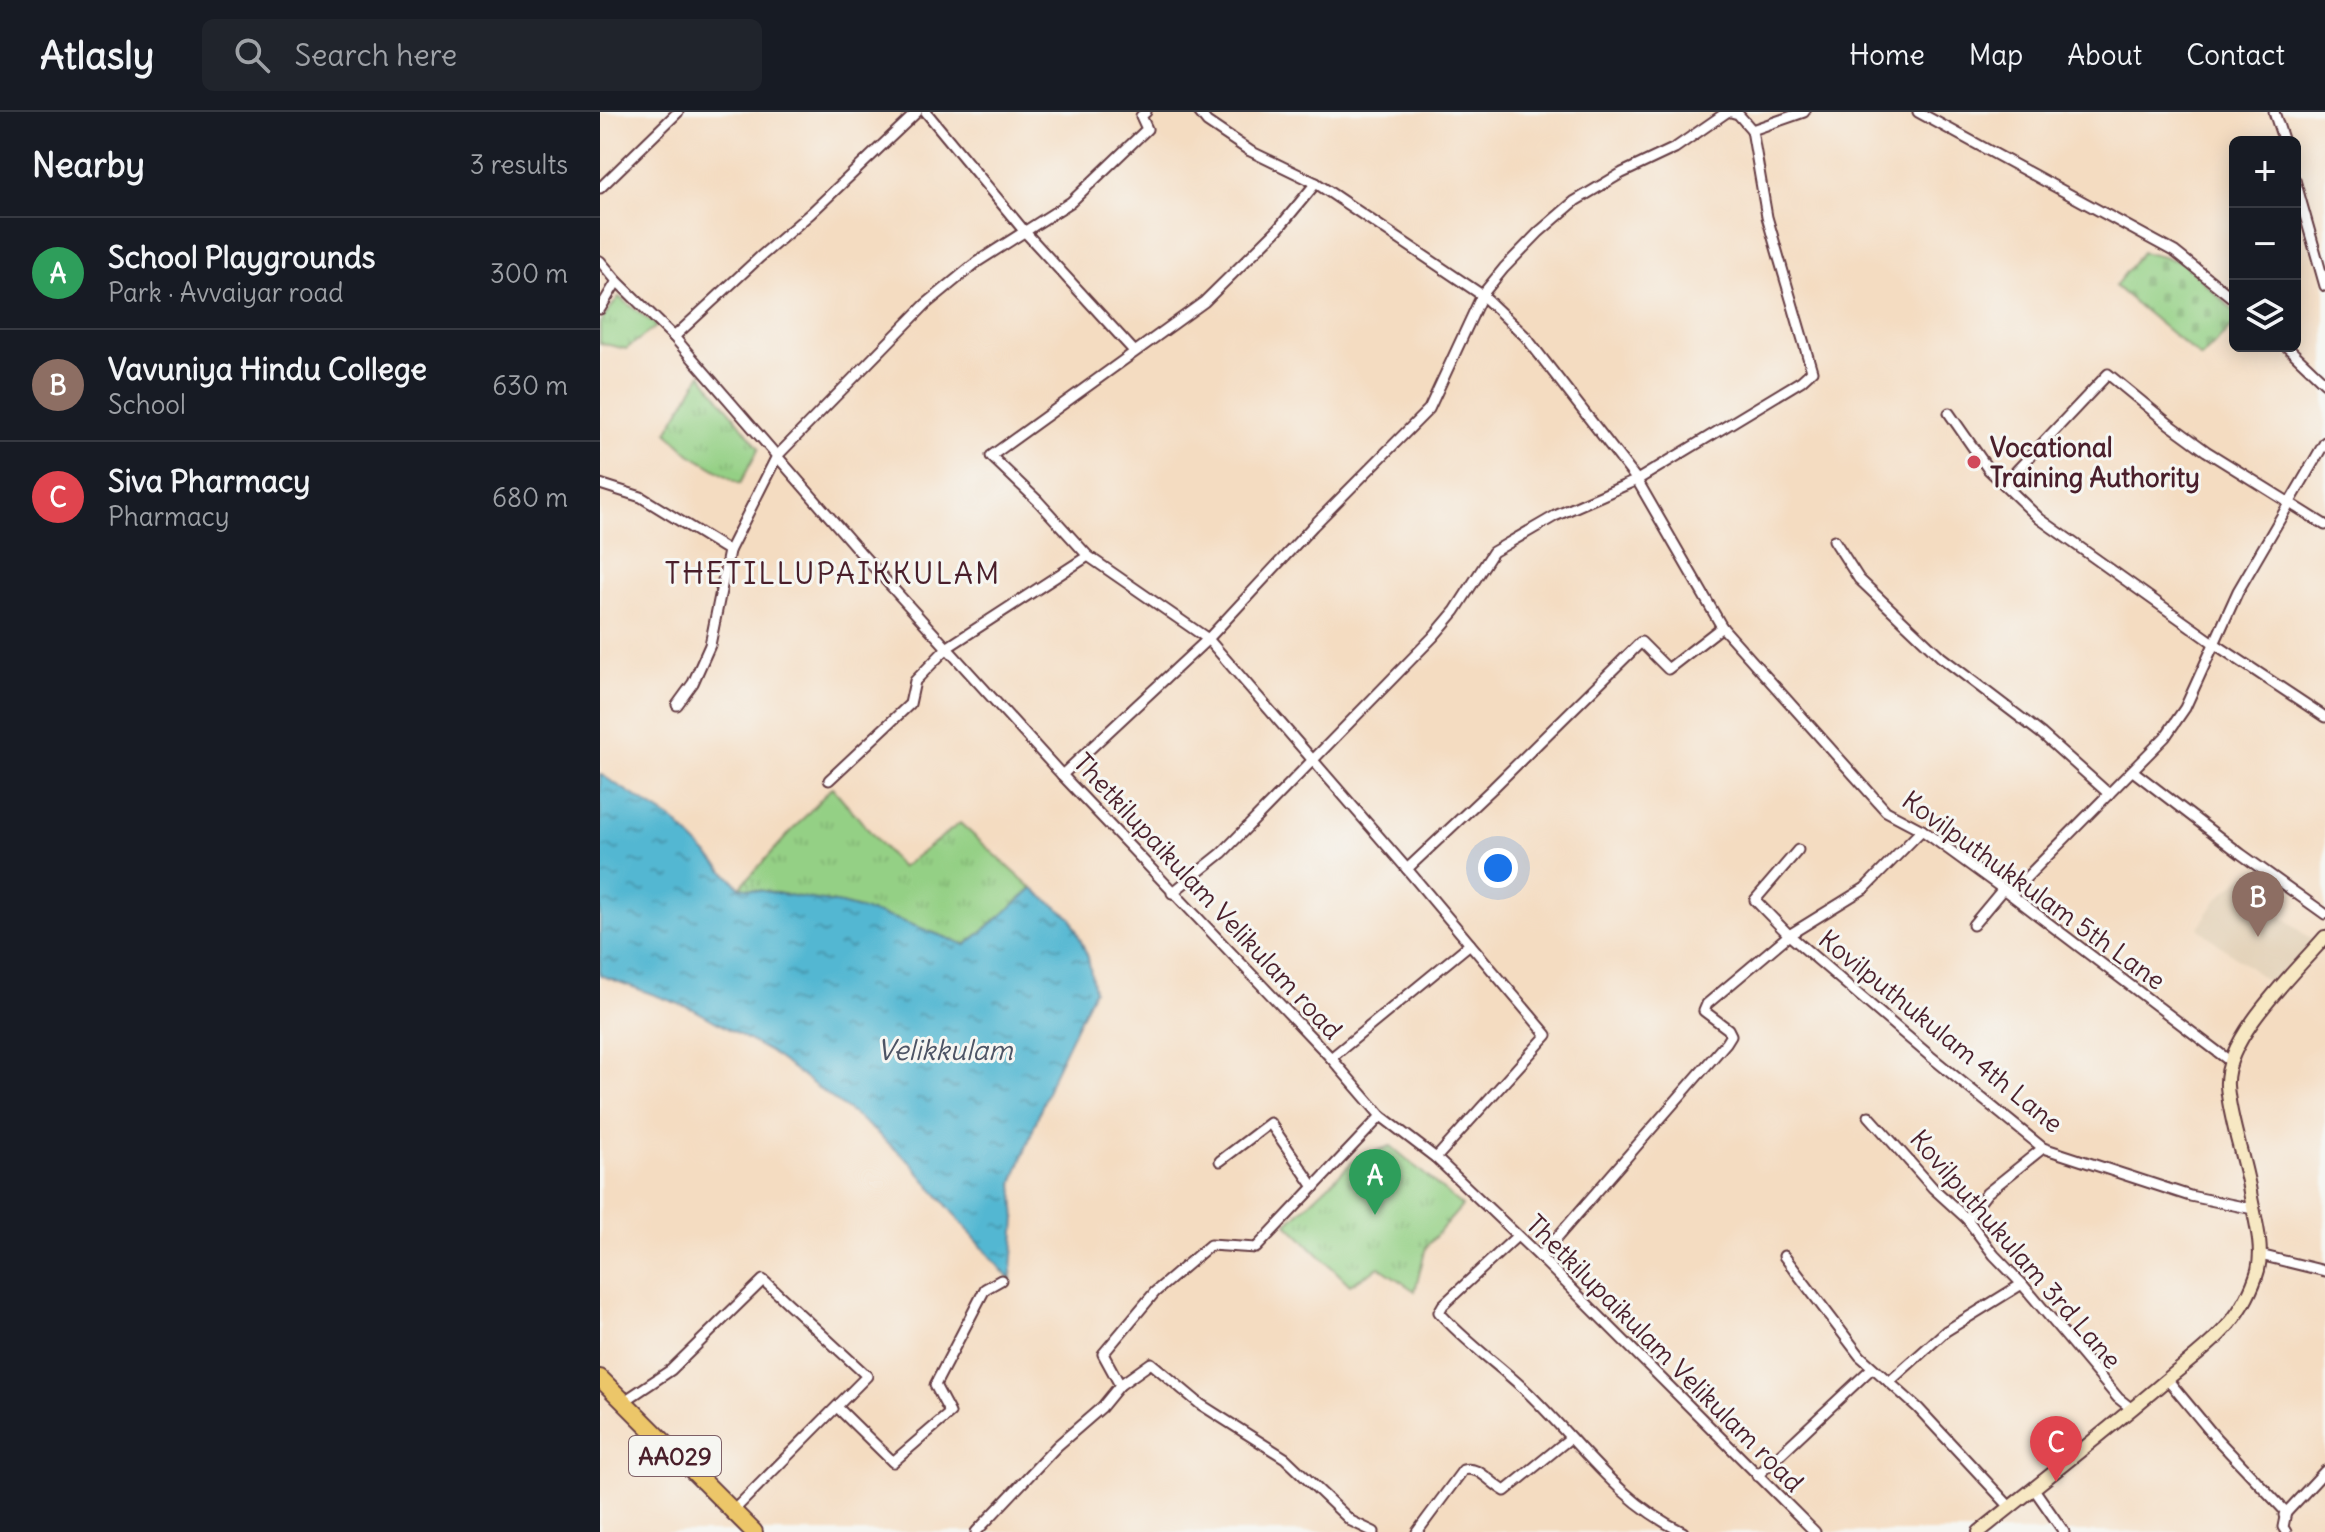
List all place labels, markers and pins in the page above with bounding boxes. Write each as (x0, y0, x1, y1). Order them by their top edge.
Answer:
place label: Vocational Training Authority (1990, 431, 2200, 494)
marker: Vocational Training Authority (1965, 453, 1983, 471)
pin: B (2232, 871, 2284, 937)
pin: A (1349, 1149, 1401, 1215)
pin: C (2030, 1416, 2082, 1482)

